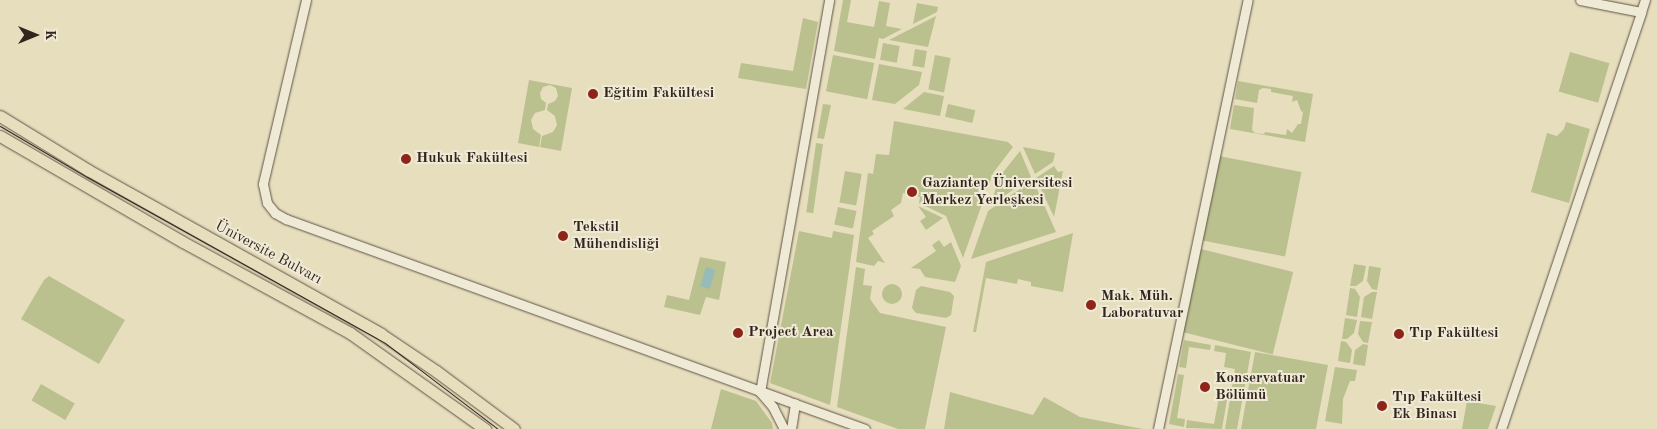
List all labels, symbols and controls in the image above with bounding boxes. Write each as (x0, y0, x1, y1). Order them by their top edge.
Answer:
north arrow (10, 10, 60, 60)
text: K (43, 30, 57, 40)
place label: Eğitim Fakültesi (603, 85, 714, 103)
marker: Eğitim Fakültesi (587, 88, 599, 100)
place label: Hukuk Fakültesi (416, 150, 528, 168)
marker: Hukuk Fakültesi (400, 153, 412, 165)
place label: Gaziantep Üniversitesi Merkez Yerleşkesi (922, 174, 1072, 209)
marker: Gaziantep Üniversitesi Merkez Yerleşkesi (906, 186, 918, 198)
street label: Üniversite Bulvarı (211, 217, 325, 289)
place label: Tekstil Mühendisliği (573, 218, 659, 253)
marker: Tekstil Mühendisliği (557, 230, 569, 242)
place label: Mak. Müh. Laboratuvar (1101, 287, 1183, 322)
marker: Mak. Müh. Laboratuvar (1085, 299, 1097, 311)
place label: Project Area (748, 324, 834, 342)
place label: Tıp Fakültesi (1409, 325, 1498, 343)
marker: Project Area (732, 327, 744, 339)
marker: Tıp Fakültesi (1393, 328, 1405, 340)
place label: Konservatuar Bölümü (1215, 369, 1305, 404)
marker: Konservatuar Bölümü (1199, 381, 1211, 393)
place label: Tıp Fakültesi Ek Binası (1392, 388, 1481, 423)
marker: Tıp Fakültesi Ek Binası (1376, 400, 1388, 412)

